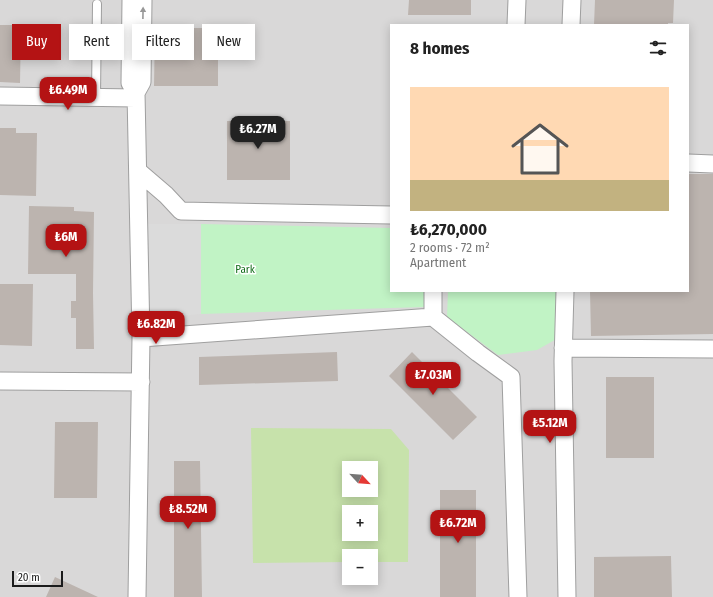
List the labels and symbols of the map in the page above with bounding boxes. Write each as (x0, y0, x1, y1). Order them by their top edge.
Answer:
one-way arrow (140, 6, 146, 19)
pin: ₺6.49M (35, 77, 101, 111)
pin: ₺6.27M (225, 116, 291, 150)
pin: ₺6M (47, 224, 85, 258)
park label: Park (235, 263, 256, 276)
pin: ₺6.82M (123, 311, 189, 345)
pin: ₺7.03M (400, 362, 466, 396)
pin: ₺5.12M (517, 410, 583, 444)
north arrow (342, 461, 378, 497)
pin: ₺8.52M (155, 496, 221, 530)
pin: ₺6.72M (425, 510, 491, 544)
scale bar (12, 569, 63, 588)

